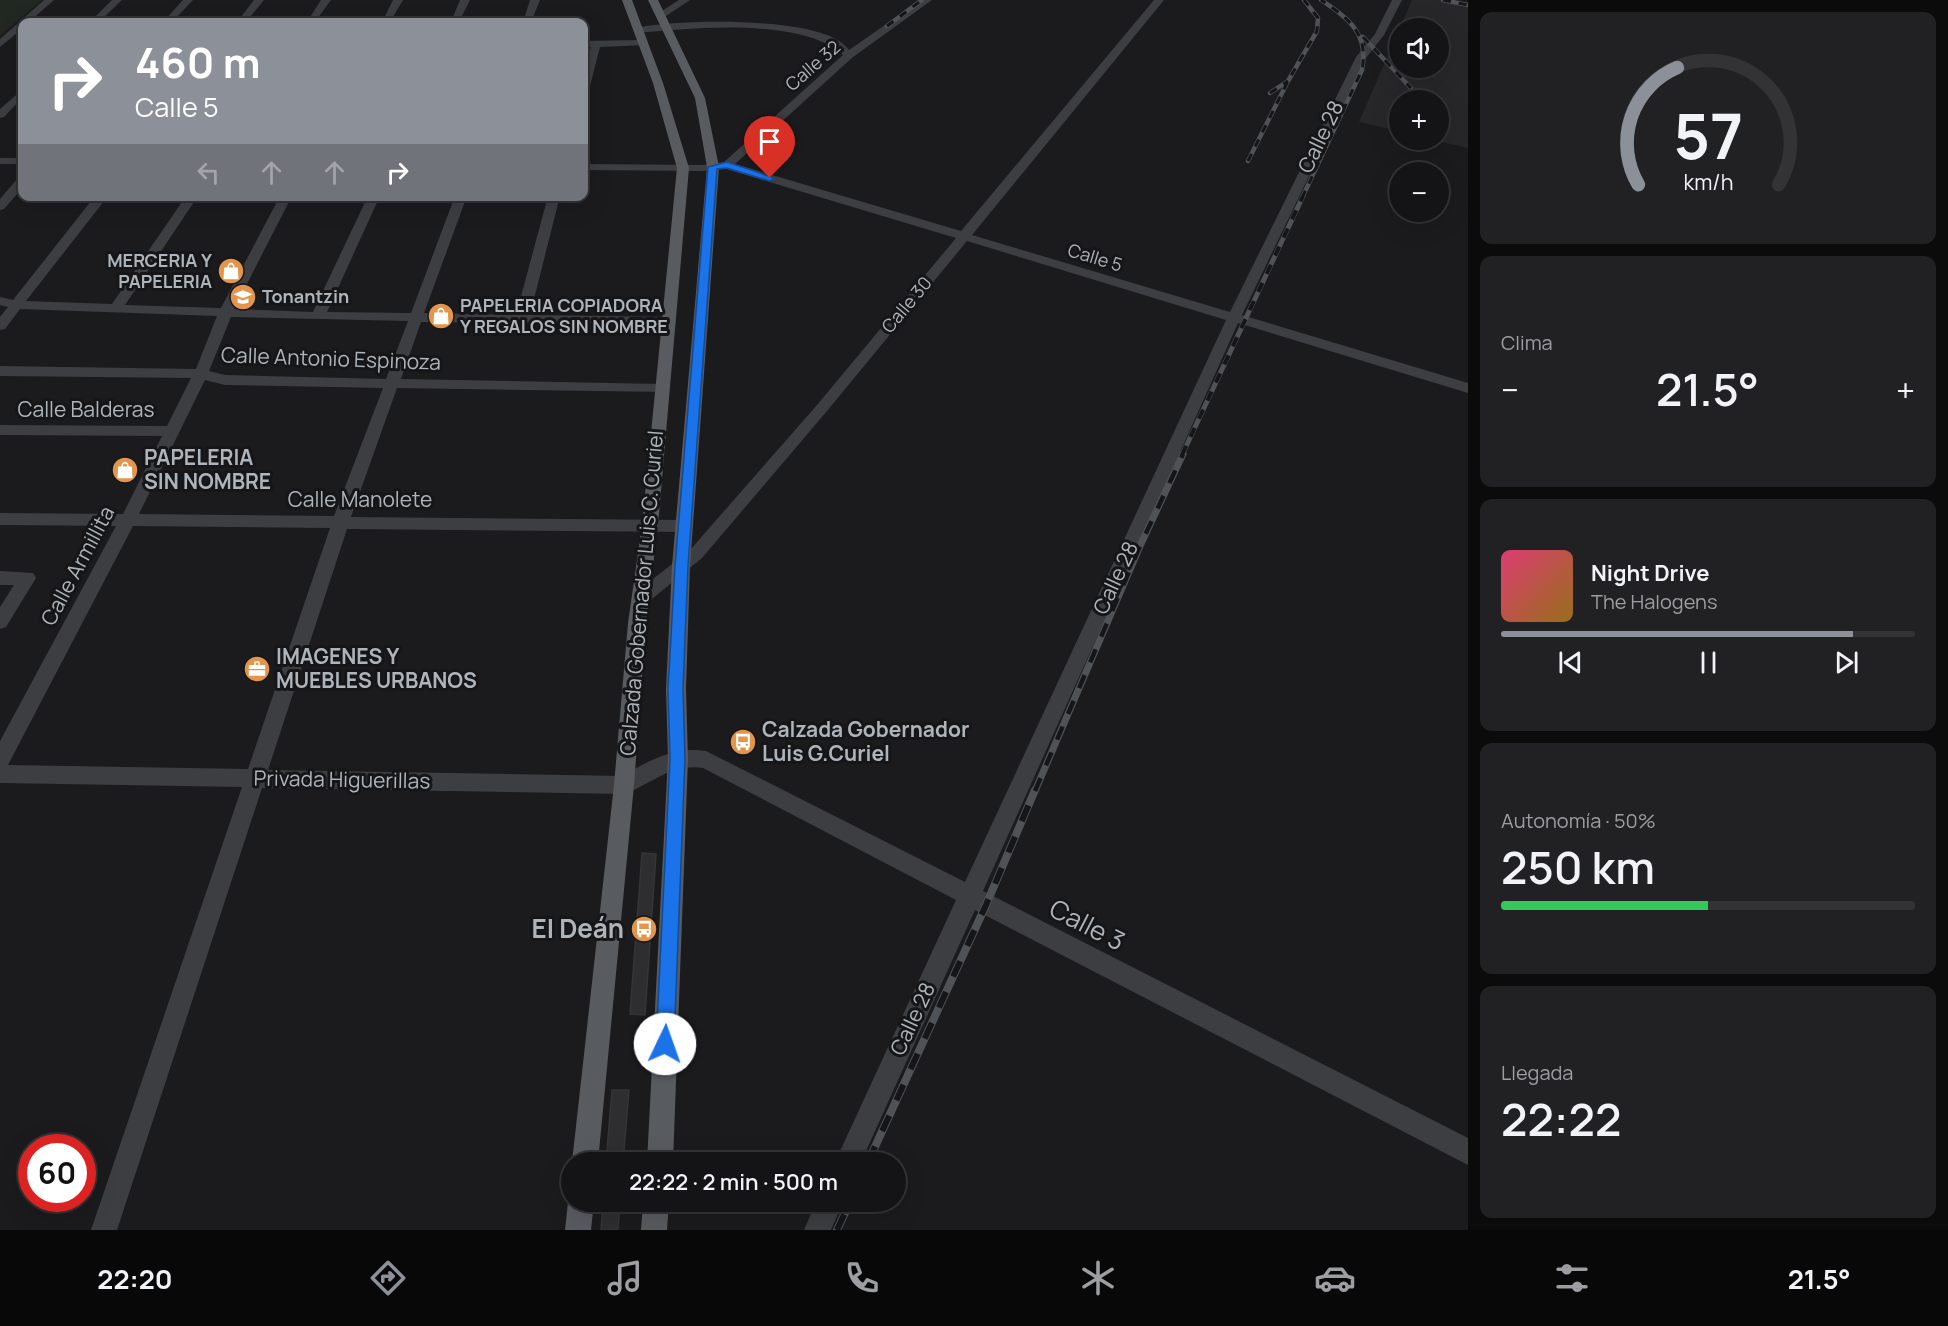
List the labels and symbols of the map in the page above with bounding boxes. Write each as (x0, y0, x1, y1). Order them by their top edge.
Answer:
street label: Calle 32 (780, 35, 845, 96)
street label: Calle 28 (1291, 96, 1350, 177)
pin (744, 116, 795, 178)
street label: Calle 5 (1065, 237, 1125, 277)
place label: MERCERIA Y PAPELERIA (107, 248, 212, 293)
shop icon: MERCERIA Y PAPELERIA (216, 256, 246, 286)
street label: Calle 30 (876, 271, 937, 337)
school or university icon: Tonantzin (228, 282, 258, 312)
place label: Tonantzin (262, 284, 349, 308)
place label: PAPELERIA COPIADORA Y REGALOS SIN NOMBRE (460, 293, 668, 338)
shop icon: PAPELERIA COPIADORA Y REGALOS SIN NOMBRE (426, 301, 456, 331)
street label: Calle Antonio Espinoza (221, 340, 441, 376)
street label: Calle Balderas (18, 395, 154, 423)
street label: Calzada Gobernador Luis C. Curiel (613, 429, 669, 757)
place label: PAPELERIA SIN NOMBRE (144, 443, 271, 495)
shop icon: PAPELERIA SIN NOMBRE (110, 455, 140, 485)
street label: Calle Manolete (288, 485, 432, 513)
street label: Calle Armillita (34, 501, 120, 630)
street label: Calle 28 (1086, 537, 1144, 618)
place label: IMAGENES Y MUEBLES URBANOS (276, 642, 477, 694)
office icon: IMAGENES Y MUEBLES URBANOS (242, 654, 272, 684)
place label: Calzada Gobernador Luis G.Curiel (762, 715, 969, 767)
bus stop icon: Calzada Gobernador Luis G.Curiel (728, 727, 758, 757)
street label: Privada Higuerillas (253, 763, 431, 795)
street label: Calle 3 (1044, 890, 1131, 958)
place label: El Deán (531, 910, 624, 946)
bus stop icon: El Deán (629, 914, 659, 944)
street label: Calle 28 (883, 978, 941, 1059)
position arrow (633, 1012, 697, 1076)
speed limit sign: 60 (18, 1134, 96, 1212)

